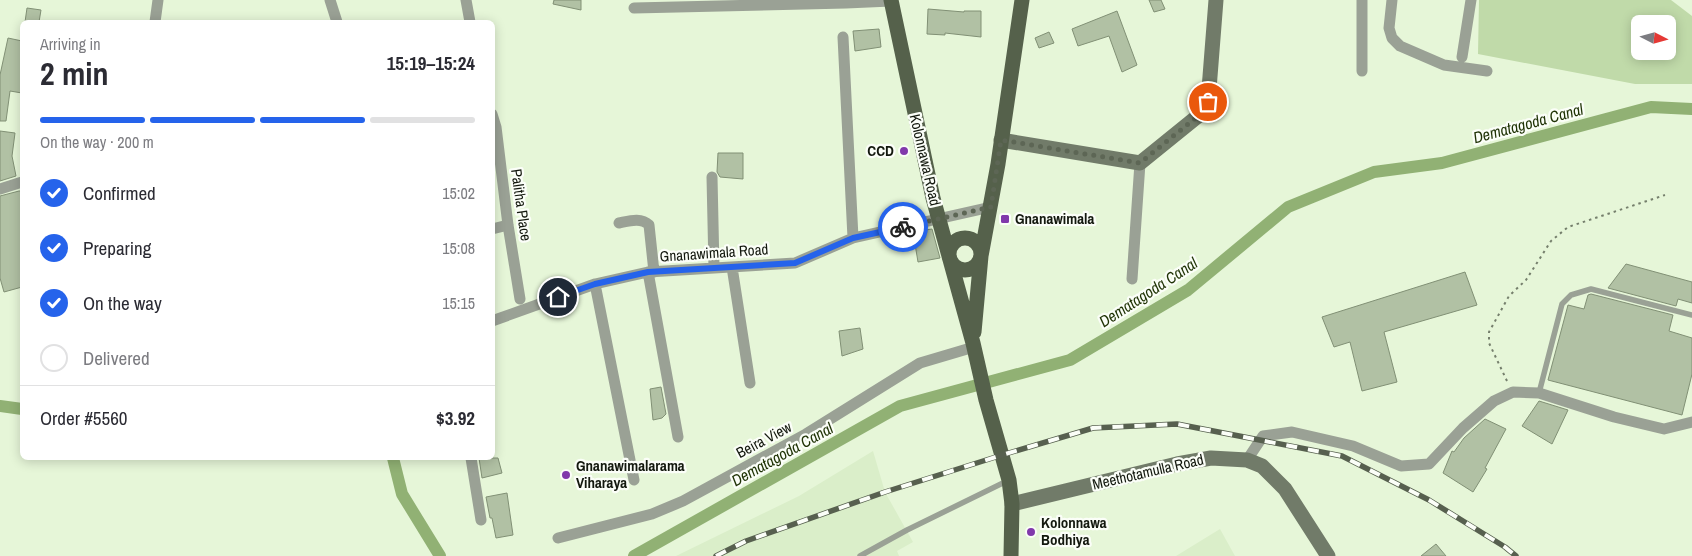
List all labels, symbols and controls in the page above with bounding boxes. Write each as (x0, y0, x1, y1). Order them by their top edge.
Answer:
north arrow (1631, 15, 1676, 60)
map controls (1631, 15, 1676, 60)
text: Arriving in (40, 33, 101, 55)
text: 15:19–15:24 (387, 50, 475, 76)
text: 2 min (40, 52, 109, 95)
pin (1187, 81, 1229, 123)
icon: bag (1194, 88, 1222, 116)
water label: Dematagoda Canal (1471, 97, 1586, 148)
street label: Kolonnawa Road (905, 112, 946, 208)
text: On the way · 200 m (40, 131, 154, 153)
place label: CCD (867, 140, 894, 161)
marker: CCD (898, 145, 910, 157)
street label: Palitha Place (506, 168, 537, 242)
icon: check (40, 179, 68, 207)
text: Confirmed (83, 180, 156, 206)
text: 15:02 (442, 182, 475, 204)
courier (878, 202, 928, 252)
place label: Gnanawimala (1015, 208, 1094, 229)
icon: bike (889, 213, 917, 241)
marker: Gnanawimala (999, 213, 1011, 225)
icon: check (40, 234, 68, 262)
text: Preparing (83, 235, 151, 261)
text: 15:08 (442, 237, 475, 259)
street label: Gnanawimala Road (659, 238, 769, 267)
water label: Dematagoda Canal (1095, 251, 1202, 332)
pin (537, 276, 579, 318)
icon: home (544, 283, 572, 311)
icon: check (40, 289, 68, 317)
text: On the way (83, 290, 162, 316)
text: 15:15 (442, 292, 475, 314)
text: Delivered (83, 345, 150, 371)
text: Order #5560 (40, 405, 127, 431)
text: $3.92 (436, 405, 475, 431)
water label: Dematagoda Canal (727, 416, 838, 491)
street label: Beira View (732, 416, 795, 463)
street label: Meethotamulla Road (1090, 449, 1206, 495)
place label: Gnanawimalarama Viharaya (576, 455, 685, 493)
marker: Gnanawimalarama Viharaya (560, 469, 572, 481)
place label: Kolonnawa Bodhiya (1041, 512, 1107, 550)
marker: Kolonnawa Bodhiya (1025, 526, 1037, 538)

